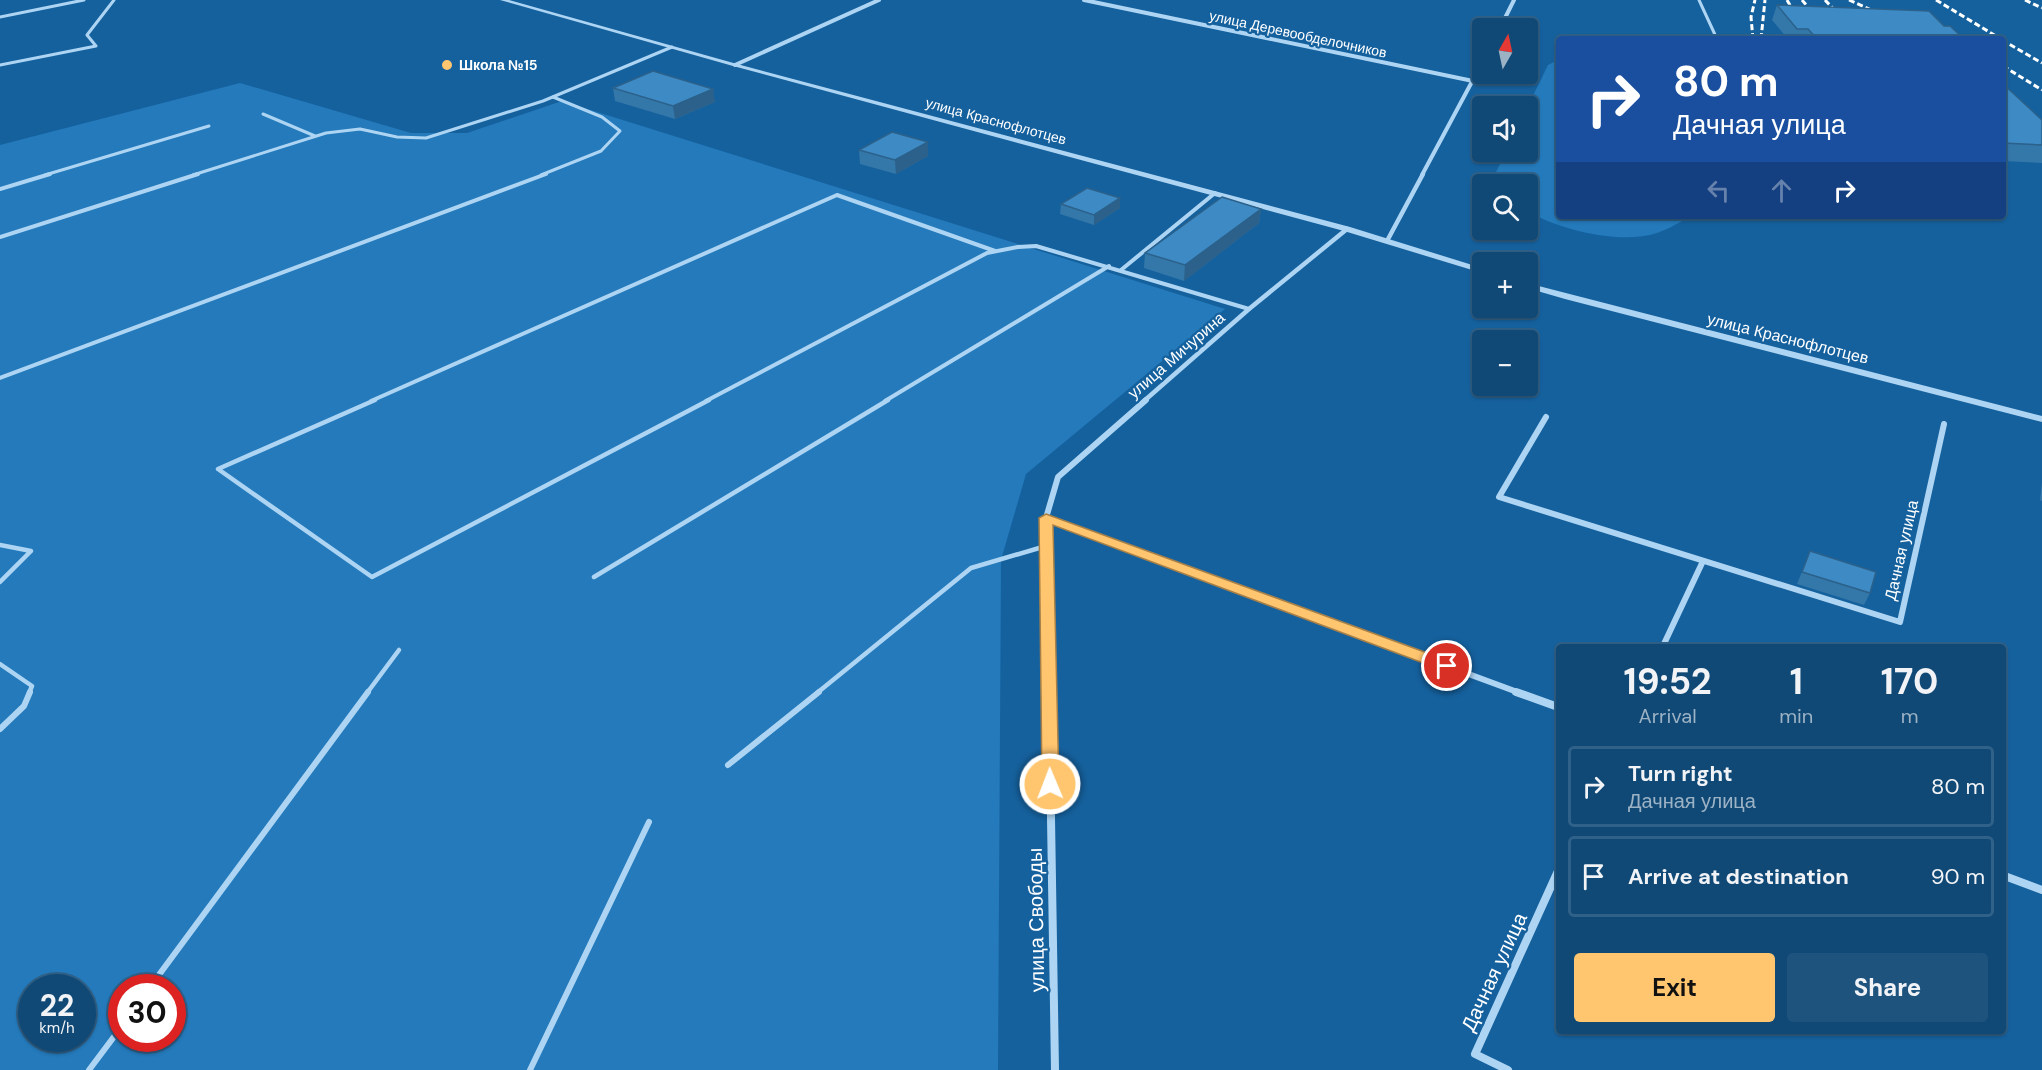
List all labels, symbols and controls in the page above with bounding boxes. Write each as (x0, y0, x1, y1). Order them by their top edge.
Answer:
street label: улица Деревообделочников (1208, 6, 1388, 62)
north arrow (1472, 18, 1538, 84)
map controls (1472, 18, 1538, 396)
text: 80 m (1673, 54, 1779, 109)
place label: Школа №15 (459, 56, 537, 74)
marker: Школа №15 (440, 58, 454, 72)
icon: right (1574, 60, 1652, 138)
street label: улица Краснофлотцев (924, 94, 1068, 148)
button: sound (1472, 96, 1538, 162)
text: Дачная улица (1673, 107, 1846, 142)
button: search (1472, 174, 1538, 240)
icon: left (1702, 174, 1735, 207)
icon: ahead (1765, 174, 1798, 207)
icon: right (1828, 174, 1861, 207)
button: + (1472, 252, 1538, 318)
street label: улица Мичурина (1123, 307, 1229, 403)
street label: улица Краснофлотцев (1705, 308, 1871, 369)
button: − (1472, 330, 1538, 396)
street label: Дачная улица (1880, 498, 1923, 602)
pin (1421, 640, 1472, 691)
icon: arrive (1430, 649, 1463, 682)
text: 19:52 (1624, 658, 1712, 705)
text: 1 (1790, 658, 1803, 705)
text: 170 (1881, 658, 1938, 705)
text: Arrival (1638, 703, 1697, 729)
text: min (1779, 703, 1813, 729)
text: m (1901, 703, 1919, 729)
position arrow (1018, 752, 1082, 816)
text: Turn right (1628, 759, 1733, 788)
icon: right (1577, 770, 1610, 803)
text: 80 m (1931, 772, 1985, 801)
text: Дачная улица (1628, 788, 1756, 814)
street label: улица Свободы (1022, 848, 1050, 992)
icon: arrive (1577, 860, 1610, 893)
text: Arrive at destination (1628, 862, 1849, 891)
text: 90 m (1931, 862, 1985, 891)
street label: Дачная улица (1455, 908, 1533, 1035)
button: Exit (1574, 953, 1775, 1022)
button: Share (1787, 953, 1988, 1022)
speed limit sign: 30 (108, 974, 186, 1052)
text: 22 (40, 986, 74, 1025)
text: km/h (39, 1018, 75, 1038)

